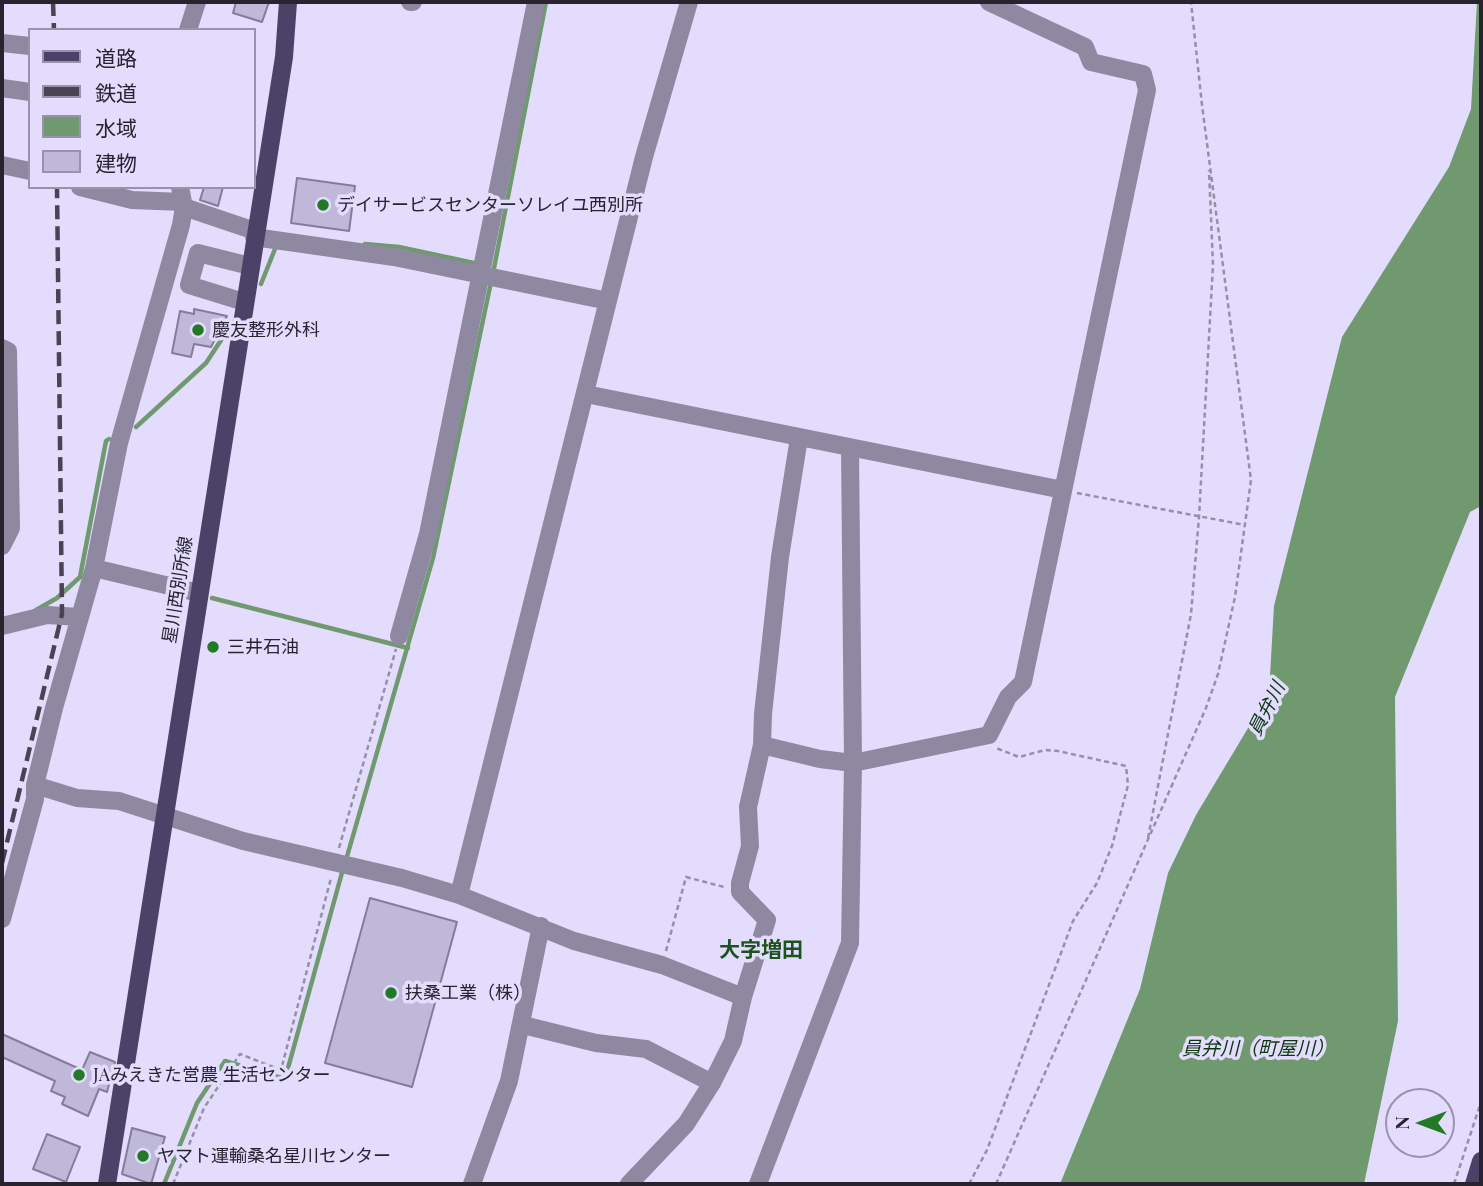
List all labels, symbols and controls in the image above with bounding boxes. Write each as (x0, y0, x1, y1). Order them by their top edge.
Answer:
legend (28, 28, 256, 189)
text: 道路 (95, 43, 137, 71)
text: 鉄道 (95, 78, 137, 106)
text: 水域 (95, 113, 137, 141)
text: 建物 (95, 148, 137, 176)
place label: デイサービスセンターソレイユ西別所 (337, 194, 643, 216)
marker: デイサービスセンターソレイユ西別所 (315, 197, 331, 213)
place label: 慶友整形外科 (212, 319, 320, 341)
marker: 慶友整形外科 (190, 322, 206, 338)
street label: 星川西別所線 (159, 535, 197, 645)
place label: 三井石油 (227, 636, 299, 658)
marker: 三井石油 (205, 639, 221, 655)
water label: 員弁川 (1244, 678, 1290, 740)
district label: 大字増田 (719, 937, 803, 963)
place label: 扶桑工業（株） (405, 982, 531, 1004)
marker: 扶桑工業（株） (383, 985, 399, 1001)
water label: 員弁川（町屋川） (1182, 1038, 1334, 1060)
place label: JAみえきた営農 生活センター (93, 1064, 331, 1086)
marker: JAみえきた営農 生活センター (71, 1067, 87, 1083)
north arrow (1385, 1088, 1455, 1158)
text: N (1388, 1116, 1414, 1130)
place label: ヤマト運輸桑名星川センター (157, 1145, 391, 1167)
marker: ヤマト運輸桑名星川センター (135, 1148, 151, 1164)

